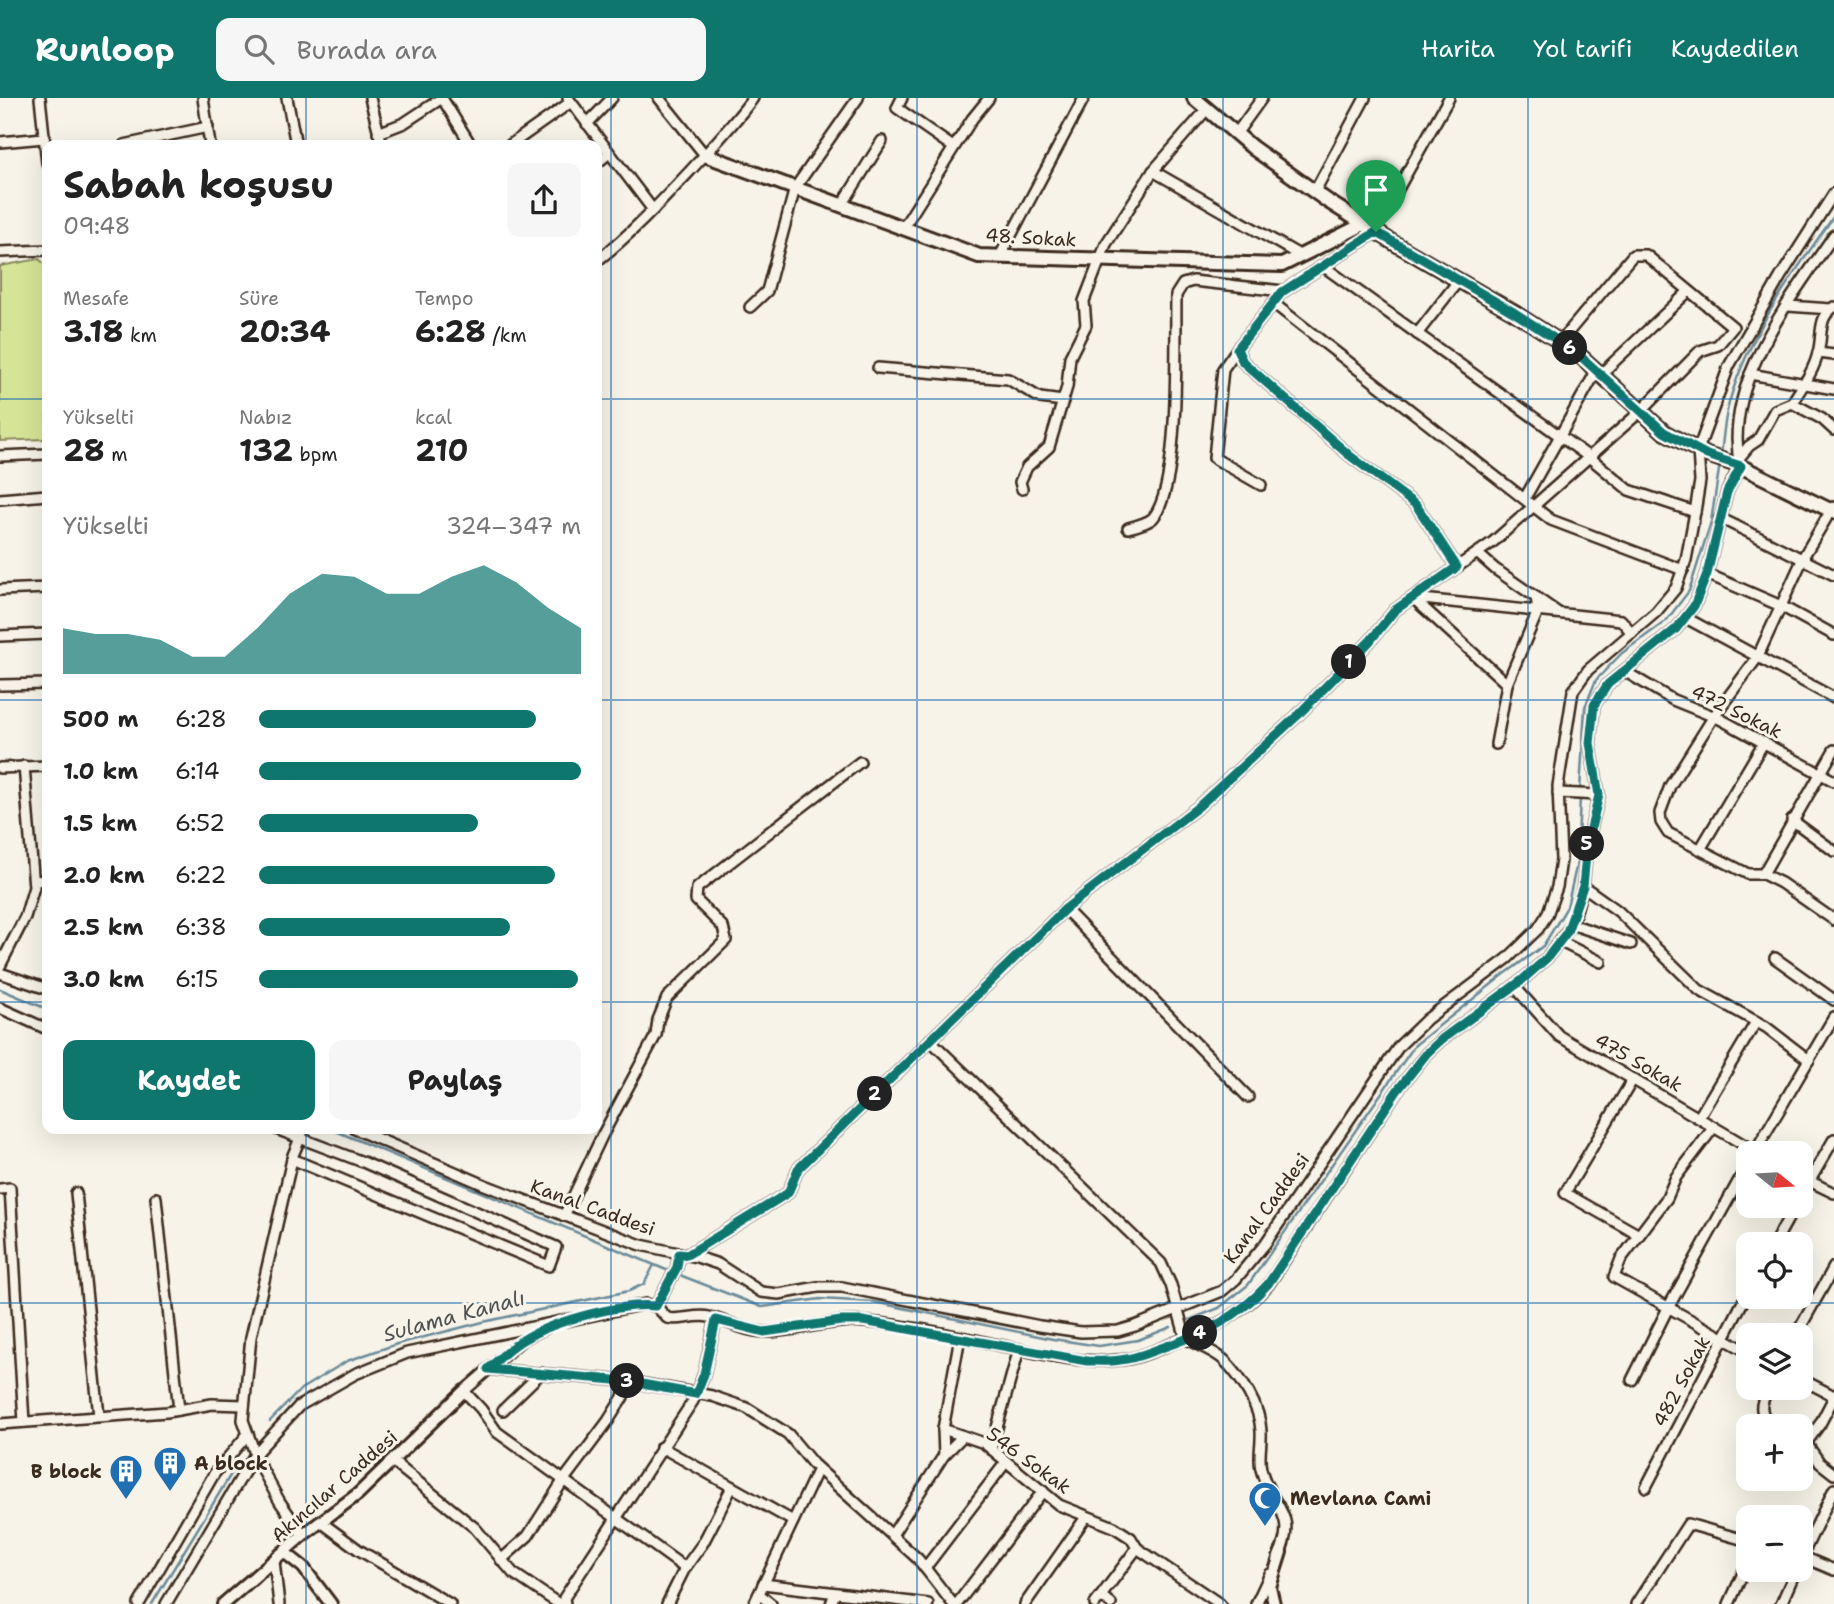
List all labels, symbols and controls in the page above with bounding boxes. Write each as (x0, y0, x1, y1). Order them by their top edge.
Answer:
search box (216, 18, 706, 81)
text: Runloop (35, 27, 174, 72)
icon: search (240, 30, 278, 68)
text: Burada ara (296, 32, 437, 67)
text: Harita (1421, 33, 1495, 65)
text: Yol tarifi (1533, 33, 1633, 65)
text: Kaydedilen (1671, 33, 1799, 65)
text: Sabah koşusu (63, 159, 334, 210)
pin (1346, 160, 1406, 232)
button: share (507, 163, 581, 237)
icon: arrive (1357, 171, 1395, 209)
text: 09:48 (63, 211, 131, 241)
street label: 48. Sokak (985, 223, 1077, 252)
text: Mesafe (63, 286, 129, 311)
text: Süre (239, 286, 279, 311)
text: Tempo (415, 286, 474, 311)
text: 3.18 (63, 311, 123, 352)
text: 20:34 (239, 311, 331, 352)
text: 6:28 (415, 311, 486, 352)
text: km (123, 323, 157, 348)
text: /km (486, 323, 527, 348)
pin: 6 (1552, 330, 1588, 366)
text: 6 (1563, 335, 1576, 360)
text: Yükselti (63, 405, 134, 430)
text: Nabız (239, 405, 292, 430)
text: kcal (415, 405, 452, 430)
text: 28 (63, 430, 105, 471)
text: 132 (239, 430, 293, 471)
text: 210 (415, 430, 468, 471)
text: m (105, 442, 128, 467)
text: bpm (293, 442, 338, 467)
text: Yükselti (63, 511, 149, 541)
text: 324–347 m (446, 511, 581, 541)
pin: 1 (1332, 644, 1366, 680)
text: 1 (1344, 649, 1353, 674)
street label: 472 Sokak (1687, 679, 1786, 744)
text: 500 m (63, 704, 138, 734)
text: 6:28 (175, 704, 227, 734)
text: 1.0 km (63, 756, 138, 786)
text: 6:14 (175, 756, 220, 786)
text: 1.5 km (63, 808, 137, 838)
text: 6:52 (175, 808, 225, 838)
pin: 5 (1570, 826, 1604, 862)
text: 5 (1581, 831, 1592, 856)
text: 2.0 km (63, 860, 145, 890)
text: 6:22 (175, 860, 226, 890)
text: 2.5 km (63, 912, 144, 942)
text: 6:38 (175, 912, 227, 942)
text: 3.0 km (63, 964, 144, 994)
text: 6:15 (175, 964, 218, 994)
street label: 475 Sokak (1590, 1027, 1687, 1098)
button: Kaydet (63, 1040, 315, 1120)
button: Paylaş (329, 1040, 581, 1120)
pin: 2 (858, 1076, 892, 1112)
text: 2 (868, 1081, 881, 1106)
north arrow (1736, 1141, 1813, 1218)
map controls (1736, 1141, 1813, 1582)
street label: Kanal Caddesi (1218, 1148, 1315, 1269)
street label: Kanal Caddesi (527, 1173, 659, 1242)
button: locate (1736, 1232, 1813, 1309)
water label: Sulama Kanalı (380, 1284, 528, 1348)
pin: 4 (1182, 1316, 1218, 1350)
text: 4 (1193, 1320, 1206, 1345)
button: layers (1736, 1323, 1813, 1400)
street label: 482 Sokak (1647, 1331, 1716, 1431)
pin: 3 (610, 1364, 644, 1398)
text: 3 (620, 1368, 633, 1393)
button: + (1736, 1414, 1813, 1491)
street label: 546 Sokak (981, 1421, 1076, 1500)
street label: Akıncılar Caddesi (266, 1425, 403, 1548)
building icon: A block (151, 1444, 189, 1493)
place label: A block (194, 1451, 268, 1476)
building icon: B block (107, 1452, 145, 1501)
place label: B block (31, 1459, 102, 1484)
mosque icon: Mevlana Cami (1246, 1479, 1284, 1528)
place label: Mevlana Cami (1290, 1486, 1431, 1511)
button: − (1736, 1505, 1813, 1582)

